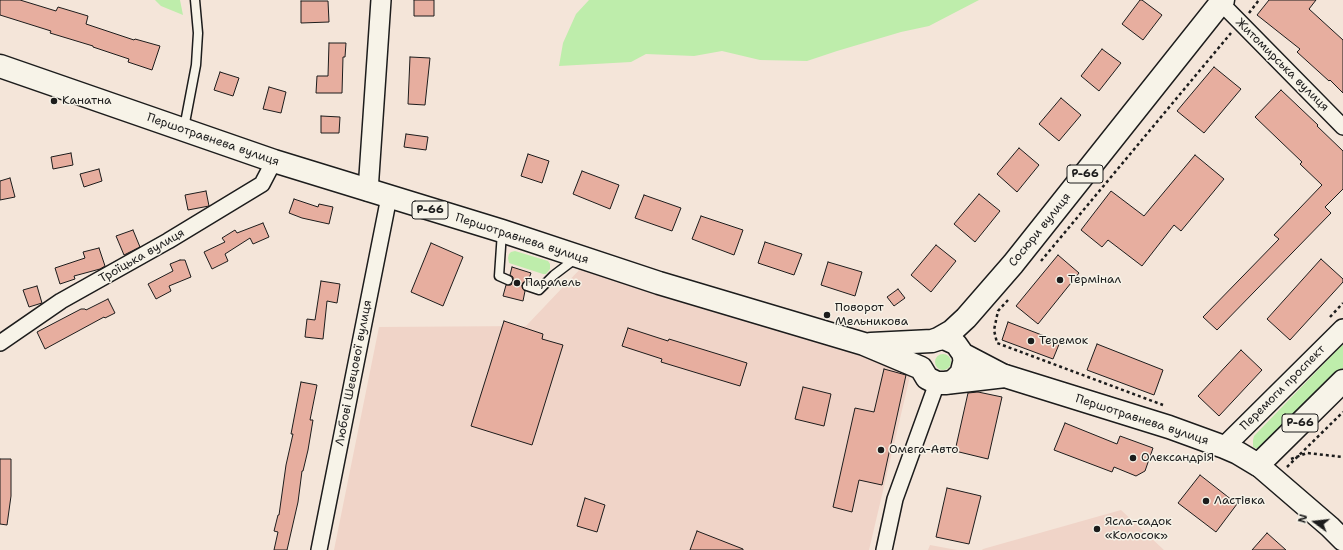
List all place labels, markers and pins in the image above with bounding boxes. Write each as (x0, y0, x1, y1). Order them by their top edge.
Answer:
place label: Канатна (62, 94, 111, 108)
marker: Канатна (49, 96, 59, 106)
place label: Термінал (1068, 273, 1121, 287)
marker: Термінал (1055, 275, 1065, 285)
place label: Паралель (525, 276, 581, 290)
marker: Паралель (512, 278, 522, 288)
place label: Поворот Мельникова (835, 301, 908, 329)
marker: Поворот Мельникова (822, 310, 832, 320)
place label: Теремок (1039, 334, 1088, 348)
marker: Теремок (1026, 336, 1036, 346)
place label: Омега-Авто (889, 443, 959, 457)
marker: Омега-Авто (876, 445, 886, 455)
place label: ОлександріЯ (1141, 451, 1214, 465)
marker: ОлександріЯ (1128, 453, 1138, 463)
place label: Ластівка (1214, 494, 1265, 508)
marker: Ластівка (1201, 496, 1211, 506)
place label: Ясла-садок «Колосок» (1105, 515, 1172, 543)
marker: Ясла-садок «Колосок» (1092, 524, 1102, 534)

